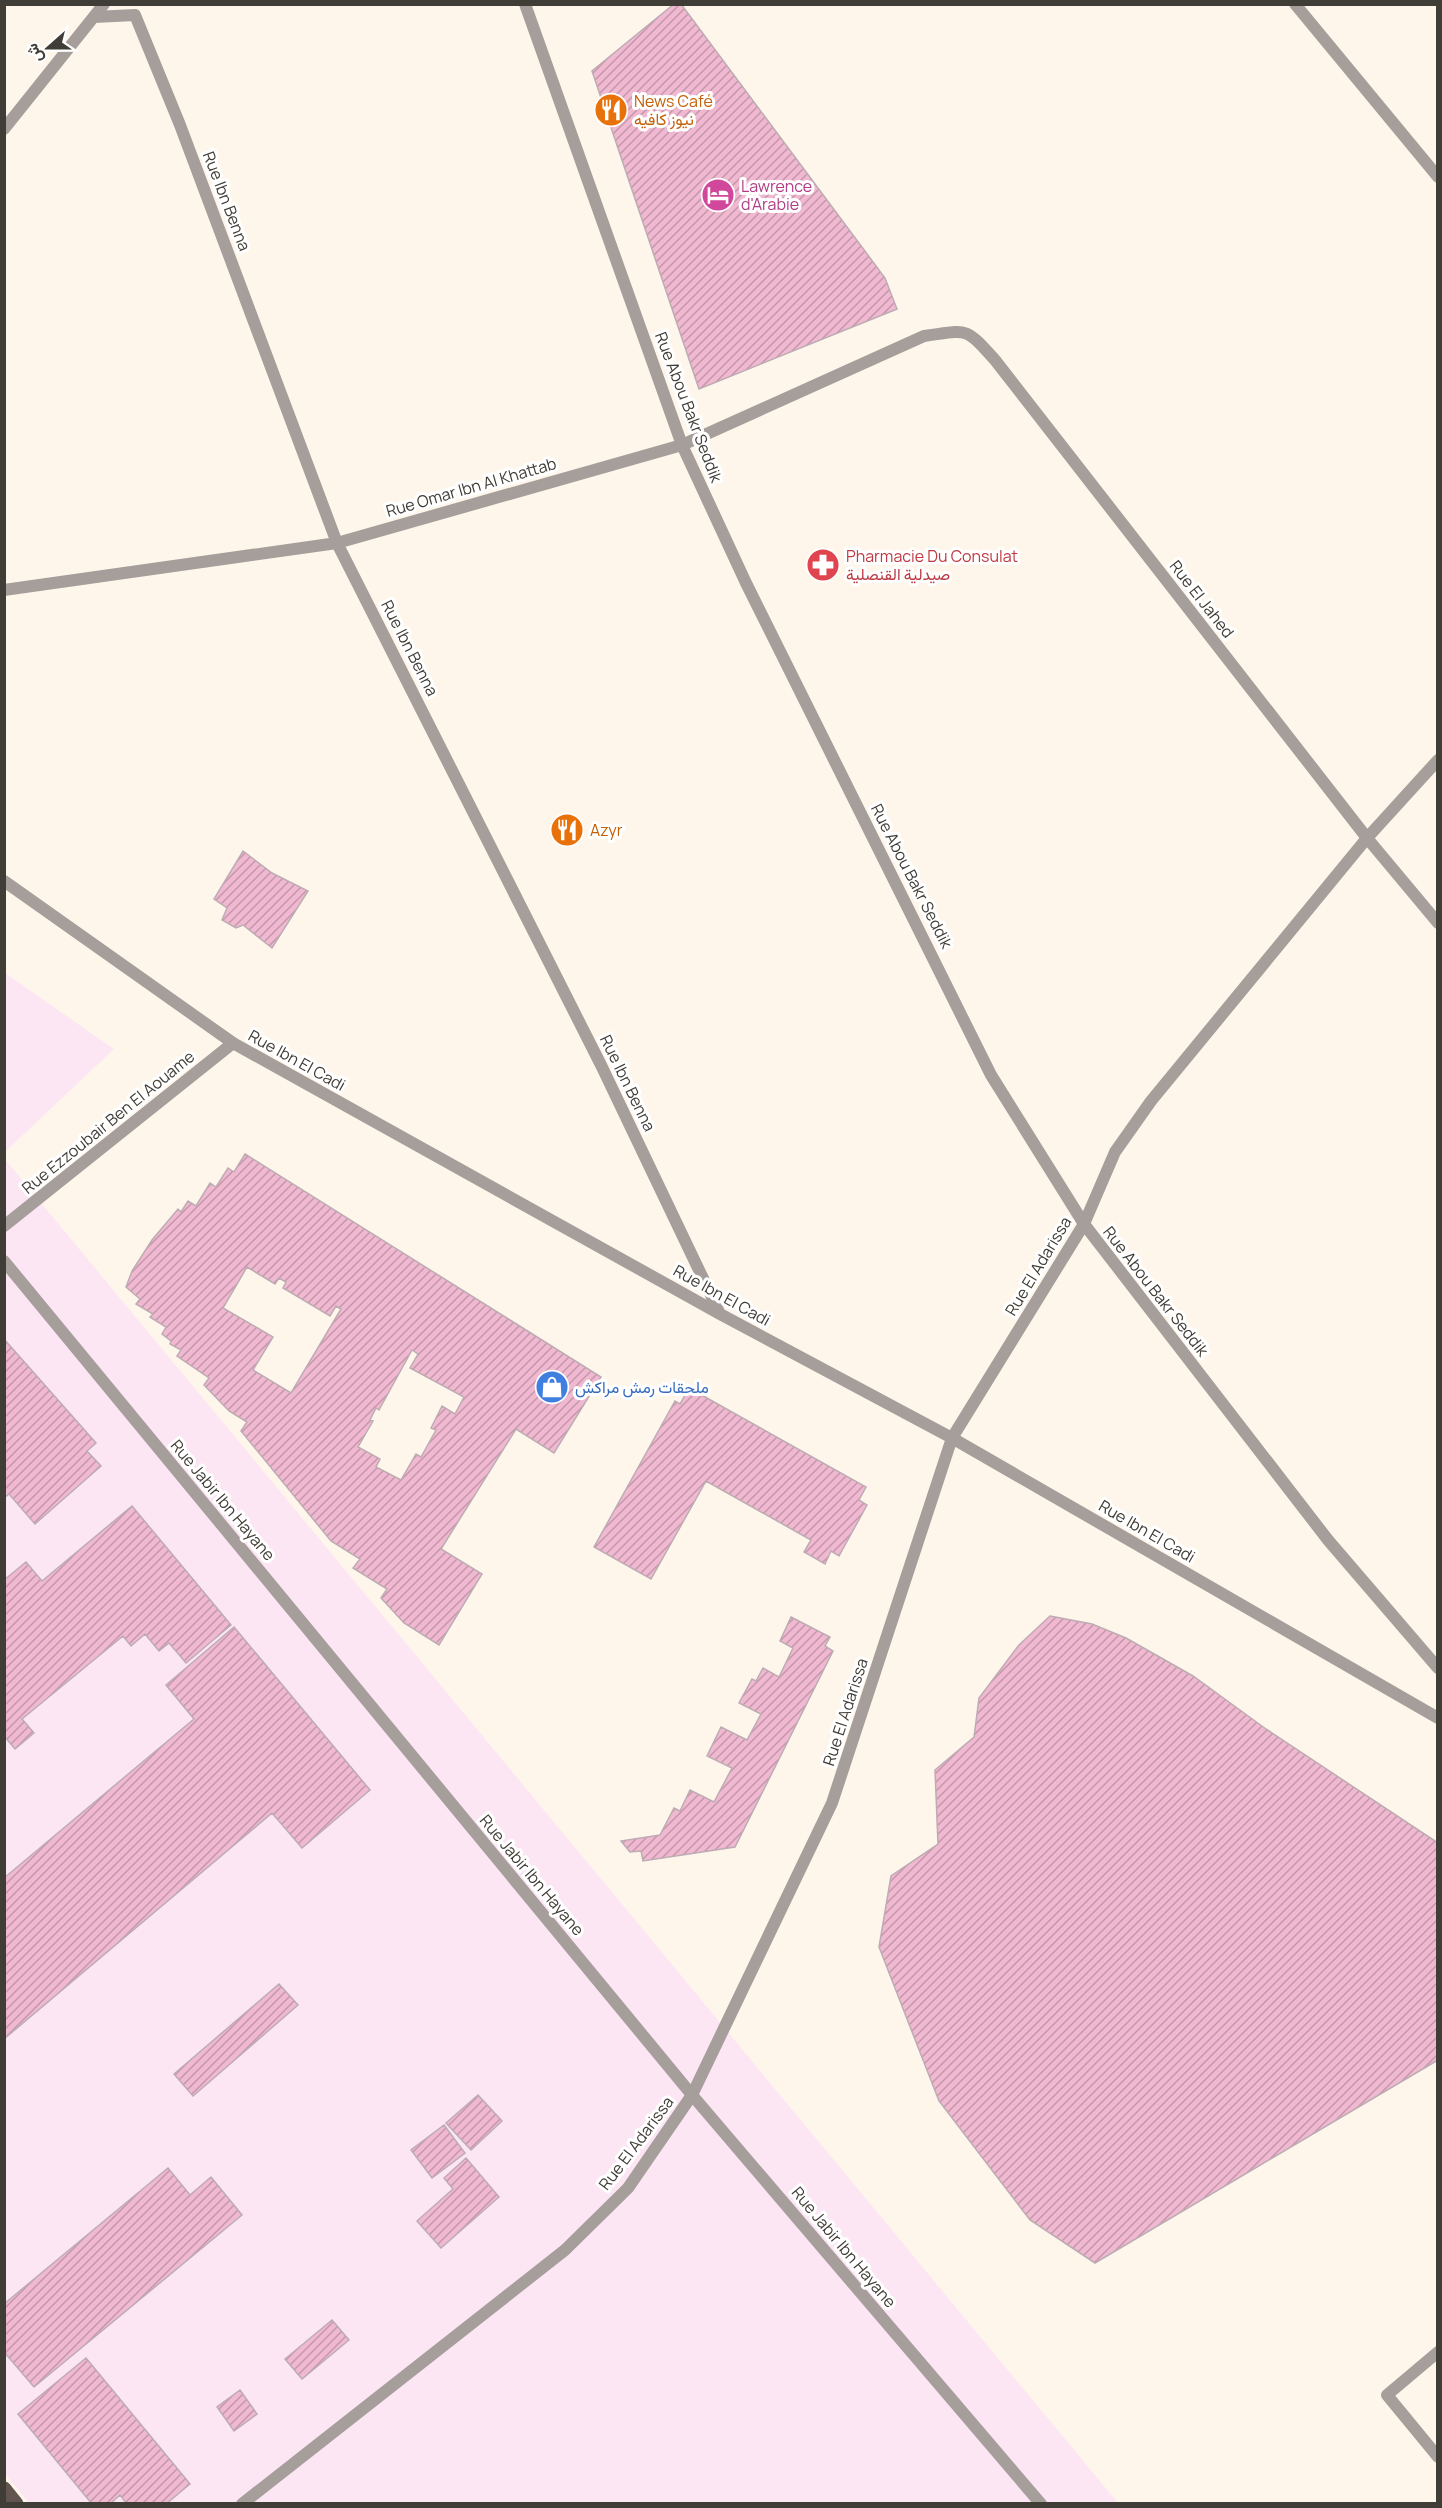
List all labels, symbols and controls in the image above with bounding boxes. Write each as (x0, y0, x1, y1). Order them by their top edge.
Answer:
north arrow (18, 18, 78, 78)
text: ش (20, 40, 48, 66)
place label: News Café نيوز كافيه (634, 90, 713, 130)
restaurant icon: News Café نيوز كافيه (593, 92, 629, 128)
street label: Rue Ibn Benna (198, 148, 256, 254)
place label: Lawrence d'Arabie (741, 175, 812, 215)
hotel icon: Lawrence d'Arabie (700, 177, 736, 213)
street label: Rue Abou Bakr Seddik (650, 329, 728, 486)
street label: Rue Omar Ibn Al Khattab (383, 452, 559, 522)
place label: Pharmacie Du Consulat صيدلية القنصلية (846, 545, 1018, 585)
pharmacy icon: Pharmacie Du Consulat صيدلية القنصلية (805, 547, 841, 583)
street label: Rue El Jahed (1165, 556, 1239, 642)
street label: Rue Ibn Benna (376, 596, 444, 700)
street label: Rue Abou Bakr Seddik (866, 800, 958, 953)
restaurant icon: Azyr (549, 812, 585, 848)
place label: Azyr (590, 819, 623, 841)
street label: Rue Ibn El Cadi (245, 1024, 349, 1096)
street label: Rue Ibn Benna (595, 1031, 661, 1135)
street label: Rue Ezzoubair Ben El Aouame (17, 1045, 199, 1199)
street label: Rue El Adarissa (1000, 1212, 1076, 1320)
street label: Rue Abou Bakr Seddik (1098, 1221, 1214, 1361)
street label: Rue Ibn El Cadi (670, 1259, 774, 1331)
shop icon: ملحقات رمش مراكش (534, 1369, 570, 1405)
place label: ملحقات رمش مراكش (575, 1376, 709, 1398)
street label: Rue Jabir Ibn Hayane (166, 1435, 280, 1565)
street label: Rue Ibn El Cadi (1095, 1495, 1199, 1567)
street label: Rue El Adarissa (817, 1655, 873, 1769)
street label: Rue Jabir Ibn Hayane (475, 1810, 589, 1940)
street label: Rue El Adarissa (594, 2092, 678, 2194)
street label: Rue Jabir Ibn Hayane (787, 2182, 901, 2312)

